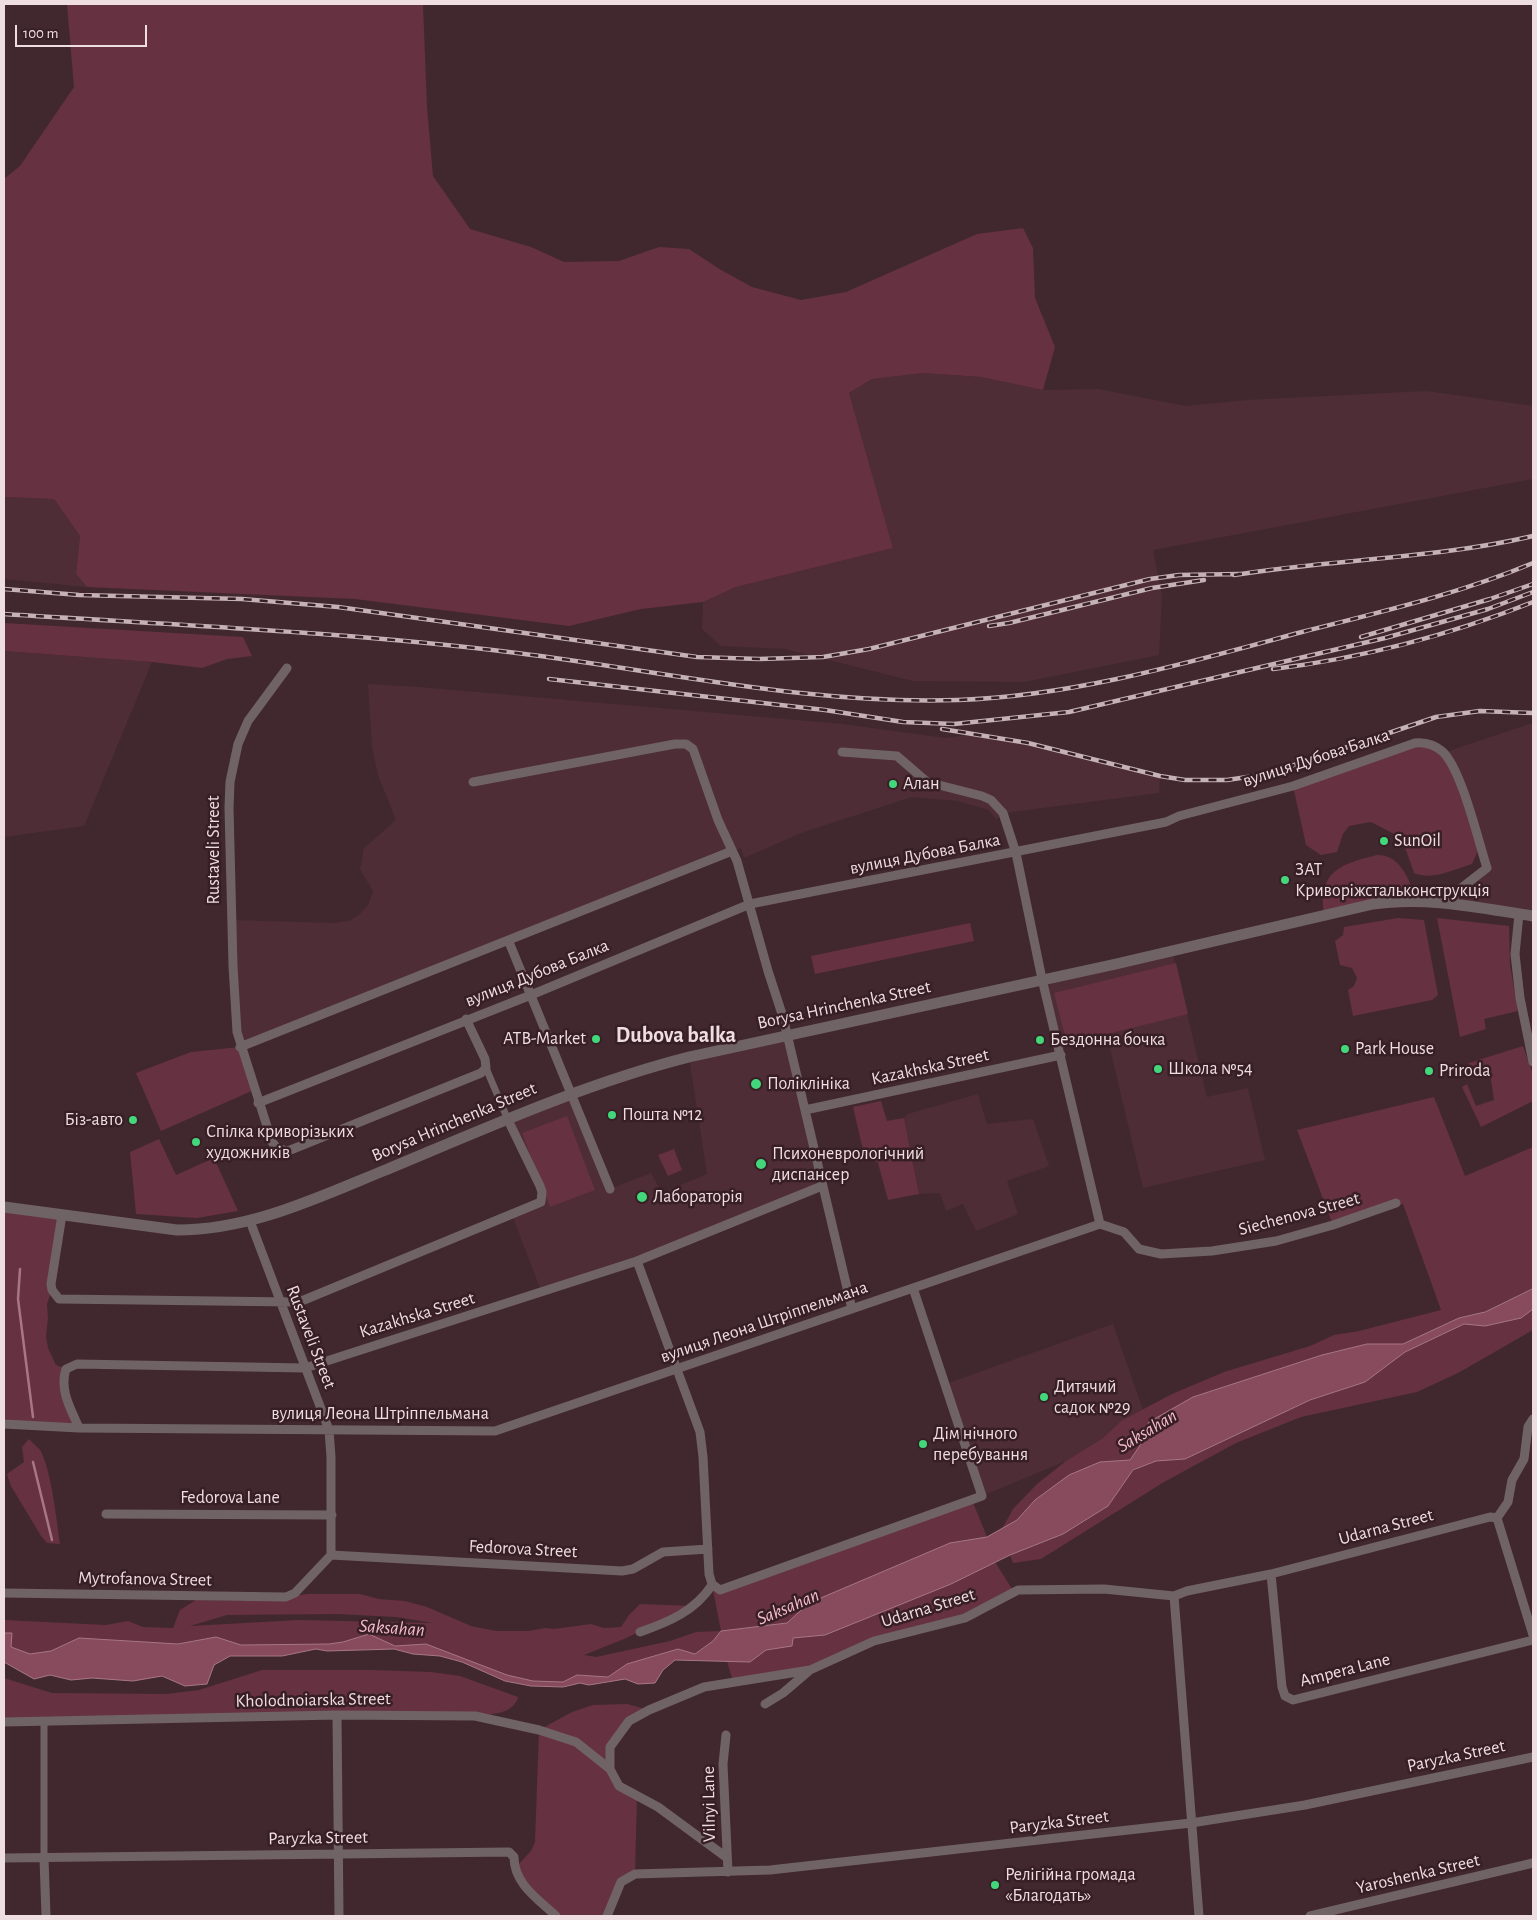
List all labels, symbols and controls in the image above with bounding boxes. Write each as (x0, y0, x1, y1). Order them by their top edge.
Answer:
scale bar (18, 15, 150, 47)
text: 100 m (23, 26, 58, 41)
street label: вулиця Дубова Балка (1240, 724, 1392, 792)
place label: Алан (903, 773, 940, 795)
marker: Алан (887, 778, 899, 790)
street label: Rustaveli Street (203, 795, 225, 905)
street label: вулиця Дубова Балка (848, 829, 1002, 879)
place label: SunOil (1394, 830, 1441, 852)
marker: SunOil (1378, 835, 1390, 847)
place label: ЗАТ Криворіжстальконструкція (1295, 859, 1490, 902)
marker: ЗАТ Криворіжстальконструкція (1279, 874, 1291, 886)
street label: вулиця Дубова Балка (462, 934, 612, 1012)
street label: Borysa Hrinchenka Street (755, 976, 933, 1034)
district label: Dubova balka (616, 1022, 736, 1048)
place label: ATB-Market (503, 1028, 586, 1050)
place label: Бездонна бочка (1050, 1029, 1166, 1051)
marker: ATB-Market (590, 1033, 602, 1045)
marker: Бездонна бочка (1034, 1034, 1046, 1046)
place label: Park House (1355, 1038, 1434, 1060)
marker: Park House (1339, 1043, 1351, 1055)
street label: Kazakhska Street (869, 1044, 991, 1090)
place label: Школа №54 (1168, 1058, 1253, 1080)
place label: Priroda (1439, 1060, 1491, 1082)
marker: Школа №54 (1152, 1063, 1164, 1075)
marker: Priroda (1423, 1065, 1435, 1077)
place label: Поліклініка (767, 1073, 850, 1095)
marker: Поліклініка (749, 1077, 763, 1091)
street label: Borysa Hrinchenka Street (368, 1078, 540, 1166)
place label: Пошта №12 (622, 1104, 702, 1126)
place label: Біз-авто (64, 1109, 123, 1131)
marker: Пошта №12 (606, 1109, 618, 1121)
marker: Біз-авто (127, 1114, 139, 1126)
place label: Спілка криворізьких художників (206, 1121, 354, 1164)
marker: Спілка криворізьких художників (190, 1136, 202, 1148)
place label: Психоневрологічний диспансер (772, 1143, 924, 1186)
marker: Психоневрологічний диспансер (754, 1157, 768, 1171)
place label: Лабораторія (653, 1186, 743, 1208)
street label: Siechenova Street (1236, 1187, 1362, 1241)
marker: Лабораторія (635, 1190, 649, 1204)
street label: вулиця Леона Штріппельмана (658, 1276, 870, 1368)
street label: Rustaveli Street (281, 1282, 341, 1392)
street label: Kazakhska Street (357, 1287, 477, 1343)
place label: Дитячий садок №29 (1054, 1376, 1131, 1418)
marker: Дитячий садок №29 (1038, 1391, 1050, 1403)
street label: вулиця Леона Штріппельмана (271, 1403, 489, 1425)
water label: Saksahan (1113, 1404, 1181, 1458)
place label: Дім нічного перебування (933, 1423, 1028, 1466)
marker: Дім нічного перебування (917, 1438, 929, 1450)
street label: Fedorova Lane (180, 1487, 280, 1509)
street label: Udarna Street (1336, 1504, 1436, 1550)
street label: Fedorova Street (468, 1535, 578, 1563)
street label: Mytrofanova Street (78, 1567, 212, 1591)
water label: Saksahan (753, 1584, 823, 1630)
street label: Udarna Street (878, 1584, 978, 1632)
water label: Saksahan (358, 1614, 426, 1642)
street label: Ampera Lane (1298, 1648, 1392, 1692)
street label: Kholodnoiarska Street (235, 1688, 391, 1712)
street label: Paryzka Street (1405, 1735, 1507, 1777)
street label: Vilnyi Lane (698, 1766, 720, 1842)
street label: Paryzka Street (1008, 1805, 1110, 1839)
street label: Paryzka Street (268, 1826, 368, 1850)
street label: Yaroshenka Street (1354, 1849, 1482, 1899)
place label: Релігійна громада «Благодать» (1005, 1864, 1136, 1906)
marker: Релігійна громада «Благодать» (989, 1879, 1001, 1891)

